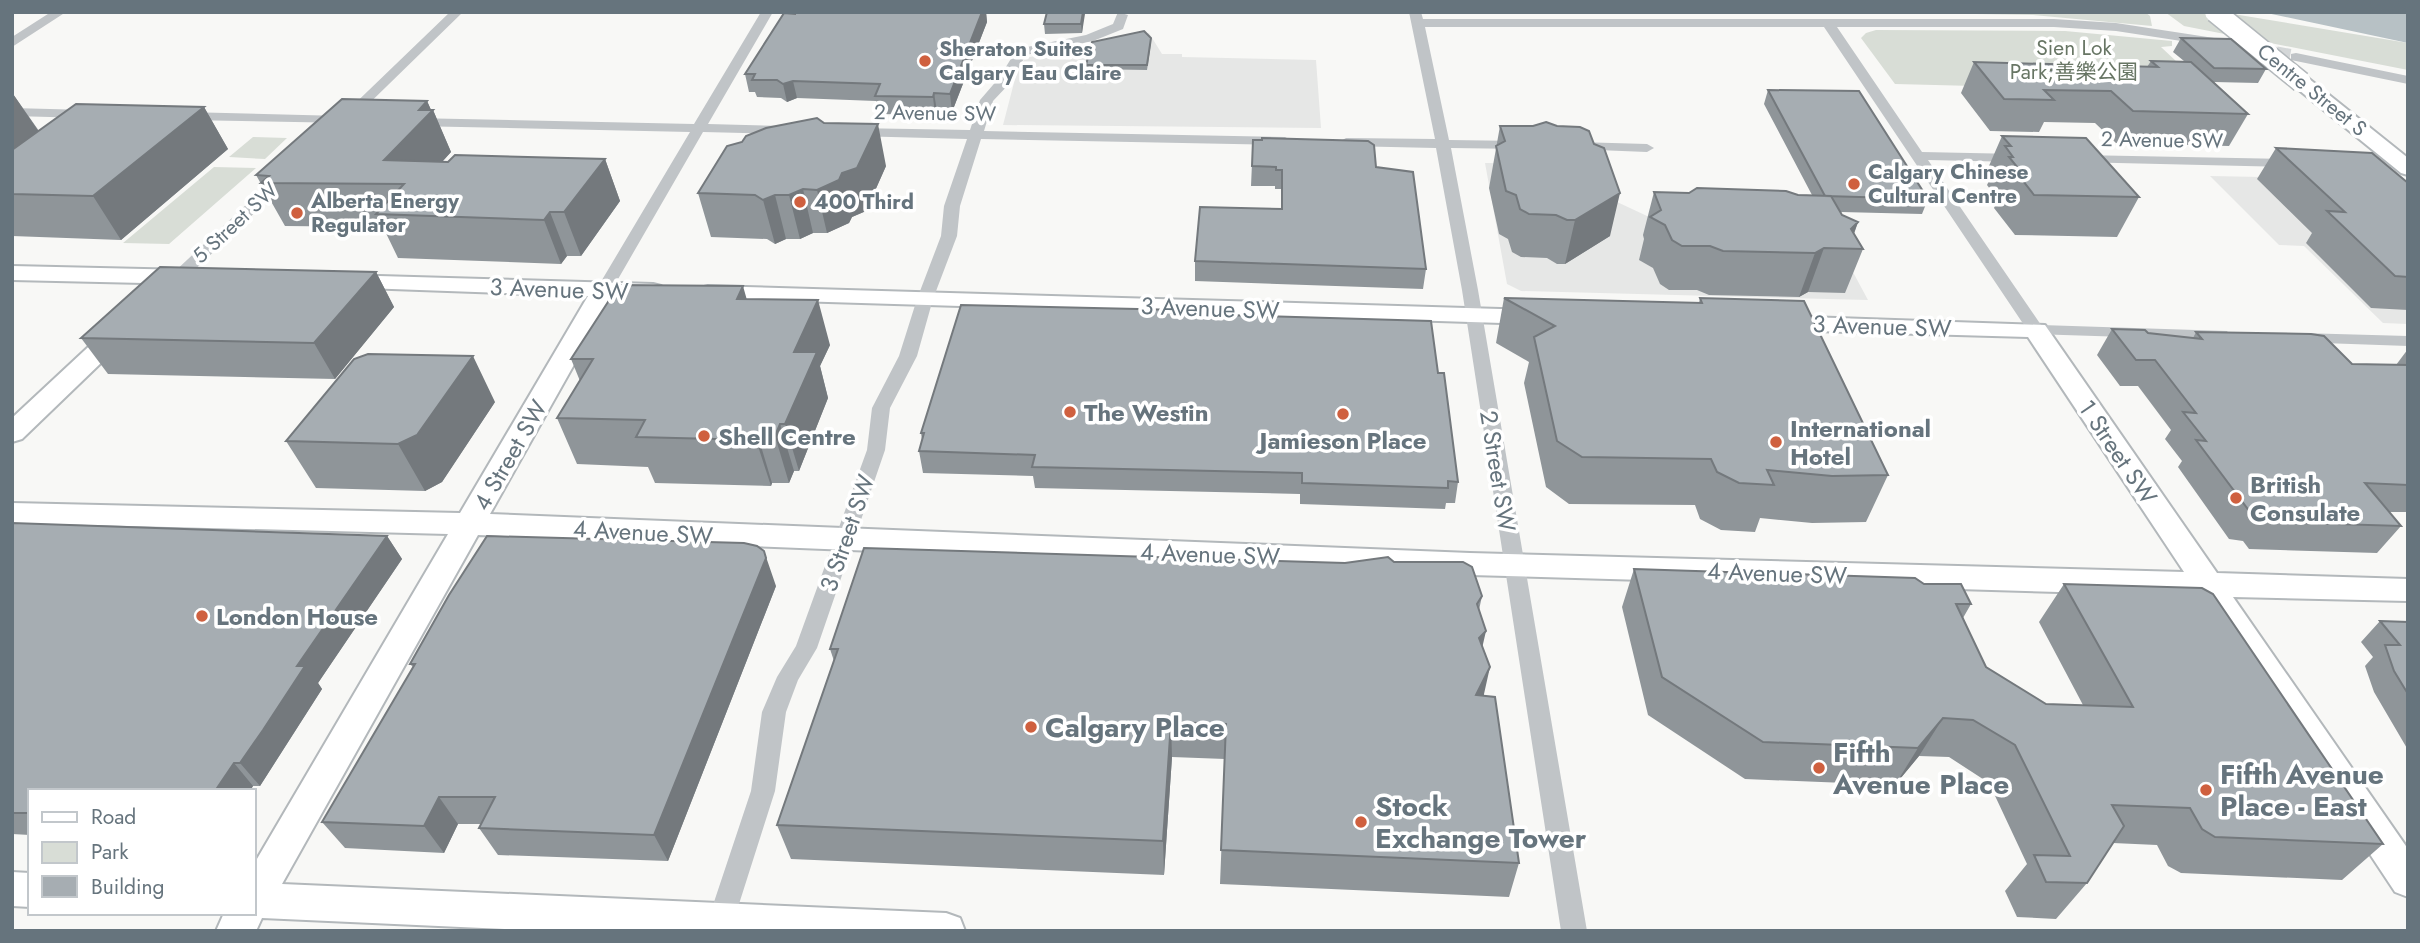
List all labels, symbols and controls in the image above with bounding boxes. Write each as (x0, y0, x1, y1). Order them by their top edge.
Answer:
park label: Sien Lok Park;善樂公園 (2010, 33, 2138, 87)
place label: Sheraton Suites Calgary Eau Claire (939, 34, 1122, 88)
street label: Centre Street S (2251, 36, 2373, 144)
marker: Sheraton Suites Calgary Eau Claire (917, 53, 933, 69)
street label: 2 Avenue SW (874, 97, 997, 129)
street label: 2 Avenue SW (2101, 124, 2224, 156)
place label: Calgary Chinese Cultural Centre (1868, 157, 2029, 211)
street label: 5 Street SW (186, 175, 284, 270)
marker: Calgary Chinese Cultural Centre (1846, 176, 1862, 192)
place label: Alberta Energy Regulator (310, 186, 460, 240)
place label: 400 Third (814, 187, 914, 217)
marker: 400 Third (792, 194, 808, 210)
marker: Alberta Energy Regulator (289, 205, 305, 221)
street label: 3 Avenue SW (489, 269, 629, 309)
street label: 3 Avenue SW (1140, 288, 1280, 328)
street label: 3 Avenue SW (1812, 306, 1952, 346)
street label: 4 Street SW (464, 393, 556, 517)
street label: 1 Street SW (2070, 393, 2166, 511)
place label: The Westin (1084, 395, 1208, 430)
marker: The Westin (1062, 404, 1078, 420)
marker: Jamieson Place (1335, 406, 1351, 422)
street label: 2 Street SW (1471, 408, 1525, 534)
place label: International Hotel (1790, 411, 1931, 474)
place label: Shell Centre (718, 419, 856, 454)
place label: Jamieson Place (1256, 423, 1427, 458)
marker: Shell Centre (696, 428, 712, 444)
marker: International Hotel (1768, 434, 1784, 450)
place label: British Consulate (2250, 467, 2360, 530)
street label: 3 Street SW (811, 470, 883, 596)
marker: British Consulate (2228, 490, 2244, 506)
street label: 4 Avenue SW (572, 511, 714, 553)
street label: 4 Avenue SW (1139, 534, 1281, 574)
street label: 4 Avenue SW (1706, 553, 1848, 593)
place label: London House (216, 599, 378, 634)
marker: London House (194, 608, 210, 624)
place label: Calgary Place (1045, 707, 1225, 748)
marker: Calgary Place (1023, 719, 1039, 735)
place label: Fifth Avenue Place (1832, 732, 2009, 805)
place label: Fifth Avenue Place - East (2220, 754, 2384, 827)
marker: Fifth Avenue Place (1811, 760, 1827, 776)
marker: Fifth Avenue Place - East (2198, 782, 2214, 798)
place label: Stock Exchange Tower (1375, 786, 1587, 859)
legend (28, 789, 256, 915)
text: Road (91, 802, 136, 832)
marker: Stock Exchange Tower (1353, 814, 1369, 830)
text: Park (91, 837, 129, 867)
text: Building (91, 872, 164, 902)

